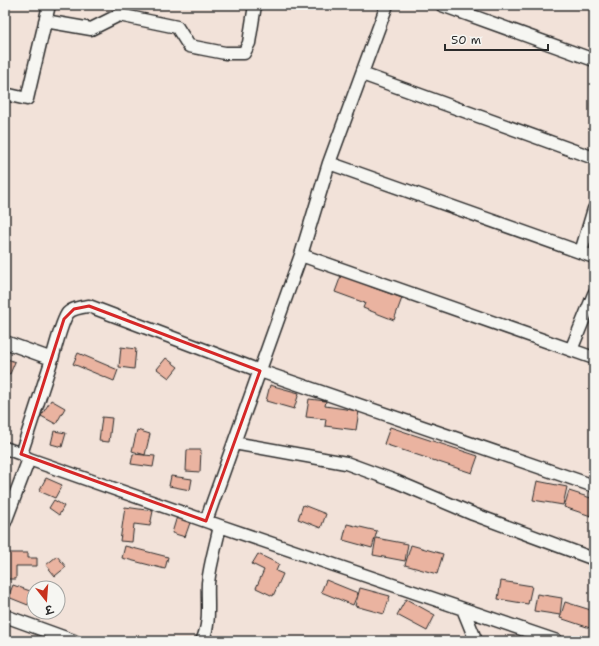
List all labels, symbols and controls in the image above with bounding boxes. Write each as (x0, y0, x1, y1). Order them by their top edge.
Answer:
scale bar (445, 26, 548, 52)
text: 50 m (451, 32, 481, 48)
north arrow (26, 580, 66, 620)
text: उ (41, 601, 55, 618)

